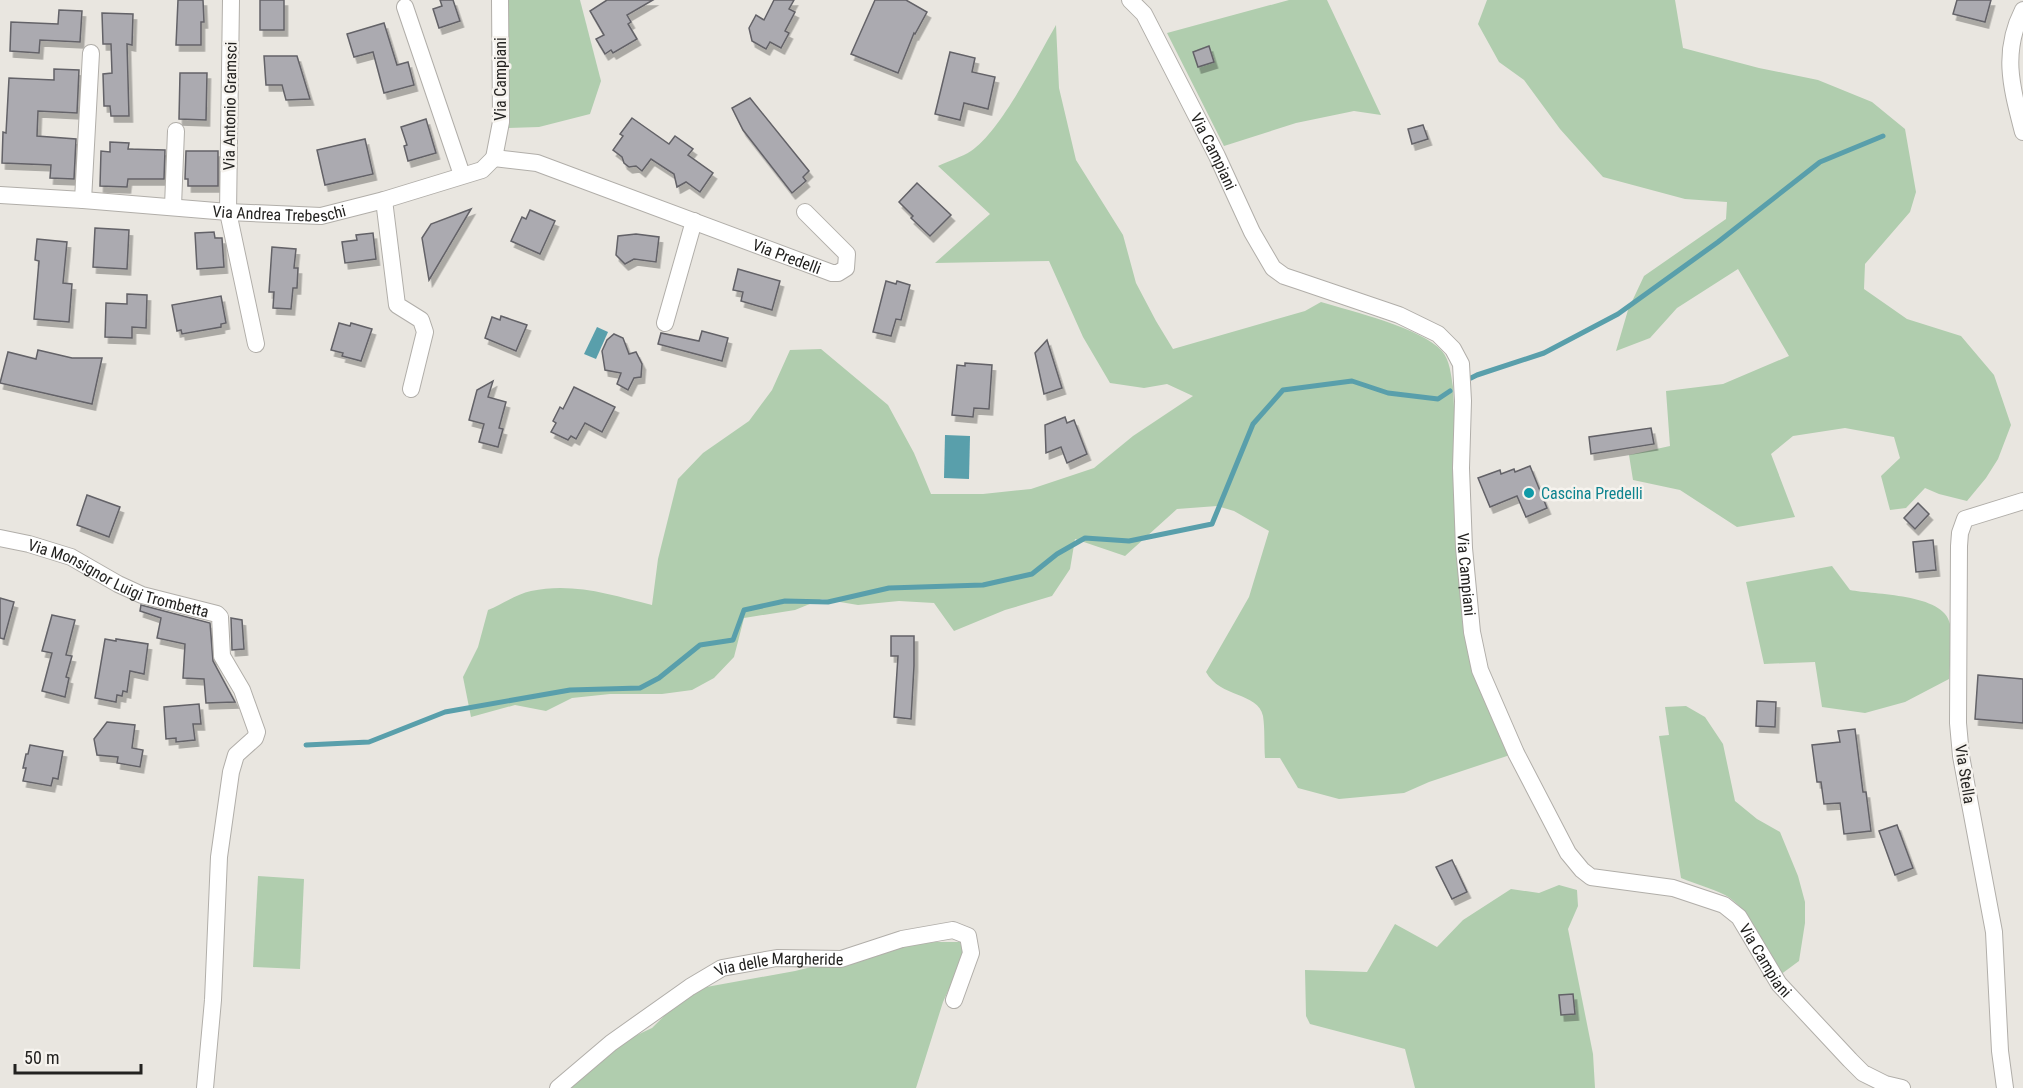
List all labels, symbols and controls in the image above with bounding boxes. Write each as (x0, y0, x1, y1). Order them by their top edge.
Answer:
street label: Via Campiani (491, 37, 510, 121)
street label: Via Antonio Gramsci (219, 41, 241, 171)
street label: Via Campiani (1187, 110, 1241, 193)
street label: Via Andrea Trebeschi (212, 201, 348, 225)
street label: Via Predelli (750, 235, 824, 278)
place label: Cascina Predelli (1541, 484, 1643, 503)
marker: Cascina Predelli (1522, 486, 1536, 500)
street label: Via Campiani (1454, 532, 1480, 617)
street label: Via Monsignor Luigi Trombetta (26, 535, 211, 621)
street label: Via Stella (1951, 743, 1979, 805)
street label: Via Campiani (1736, 920, 1796, 1001)
street label: Via delle Margheride (711, 948, 843, 980)
scale bar (15, 1037, 141, 1075)
text: 50 m (24, 1047, 59, 1068)

